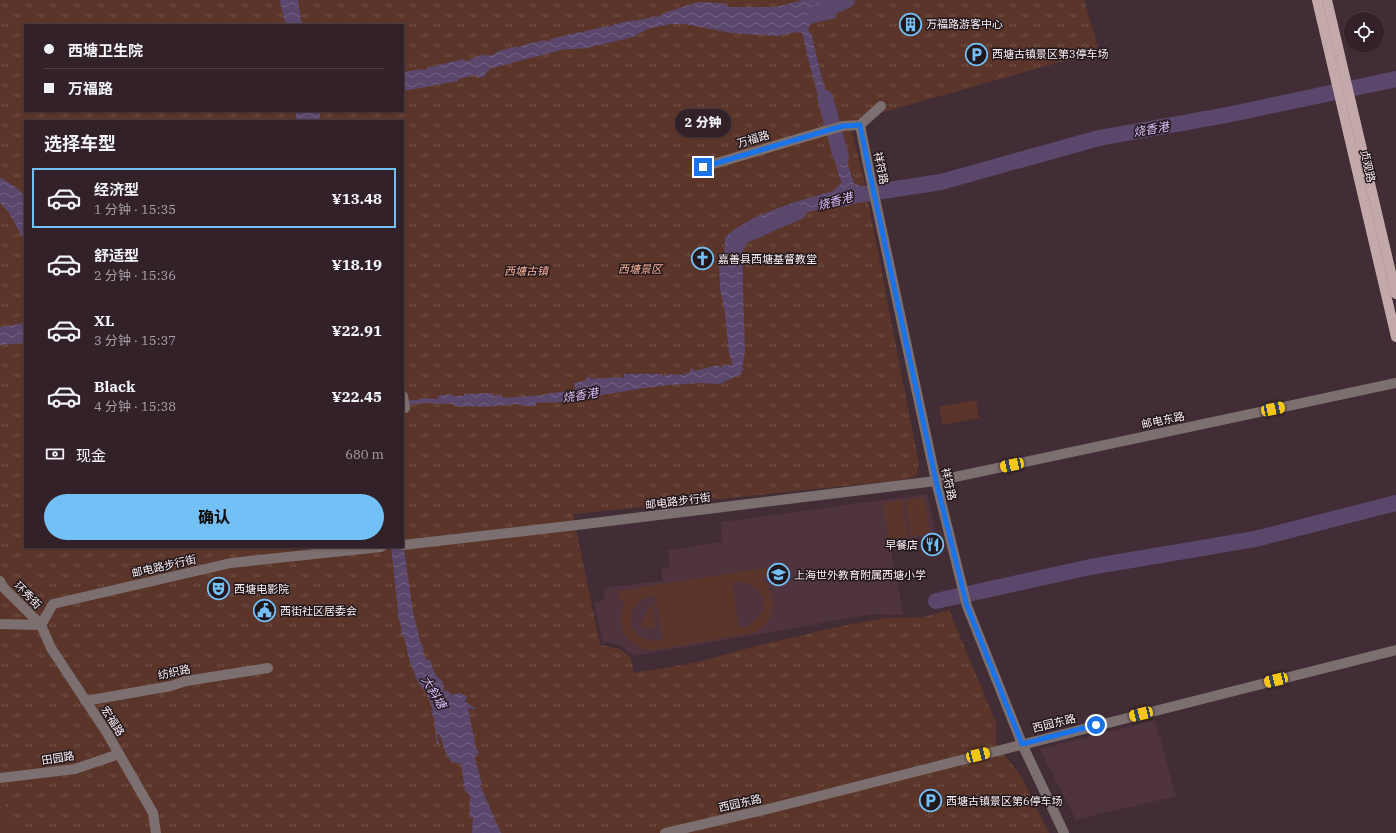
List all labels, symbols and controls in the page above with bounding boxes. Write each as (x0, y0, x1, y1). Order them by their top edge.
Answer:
building icon: 万福路游客中心 (897, 11, 923, 37)
map controls (1344, 12, 1384, 52)
button: locate (1344, 12, 1384, 52)
place label: 万福路游客中心 (926, 17, 1003, 31)
text: 西塘卫生院 (68, 41, 143, 60)
parking icon: 西塘古镇景区第3停车场 (964, 41, 990, 67)
place label: 西塘古镇景区第3停车场 (992, 47, 1109, 61)
text: 万福路 (68, 79, 113, 98)
callout: 2 分钟 (675, 109, 731, 137)
text: 2 分钟 (685, 114, 721, 131)
water label: 烧香港 (1132, 118, 1172, 140)
street label: 万福路 (735, 128, 771, 150)
text: 选择车型 (44, 132, 116, 155)
street label: 贞观路 (1357, 148, 1379, 184)
street label: 祥符路 (871, 150, 891, 186)
route end (694, 158, 712, 176)
icon: car (46, 180, 82, 216)
text: 经济型 (94, 180, 139, 199)
text: ¥13.48 (332, 189, 382, 208)
water label: 烧香港 (816, 189, 856, 213)
text: 1 分钟 · 15:35 (94, 201, 176, 218)
icon: car (46, 246, 82, 282)
text: 舒适型 (94, 246, 139, 265)
church icon: 嘉善县西塘基督教堂 (690, 246, 716, 272)
place label: 嘉善县西塘基督教堂 (718, 252, 817, 266)
text: ¥18.19 (332, 255, 382, 274)
park label: 西塘景区 (618, 262, 664, 276)
park label: 西塘古镇 (504, 264, 550, 278)
text: 2 分钟 · 15:36 (94, 267, 176, 284)
text: XL (94, 311, 114, 330)
icon: car (46, 312, 82, 348)
text: ¥22.91 (332, 321, 382, 340)
text: 3 分钟 · 15:37 (94, 332, 176, 349)
text: Black (94, 377, 135, 396)
icon: car (46, 378, 82, 414)
water label: 烧香港 (561, 384, 601, 405)
text: ¥22.45 (332, 387, 382, 406)
text: 4 分钟 · 15:38 (94, 398, 176, 415)
car (1260, 401, 1286, 417)
street label: 邮电东路 (1140, 409, 1186, 431)
icon: cash (44, 443, 66, 465)
text: 现金 (76, 446, 106, 465)
text: 680 m (345, 446, 384, 463)
car (999, 457, 1025, 473)
street label: 祥符路 (938, 466, 960, 502)
street label: 邮电路步行街 (644, 490, 712, 512)
button: 确认 (44, 494, 384, 540)
restaurant icon: 早餐店 (920, 532, 946, 558)
place label: 早餐店 (885, 538, 918, 552)
street label: 邮电路步行街 (130, 552, 198, 580)
school or university icon: 上海世外教育附属西塘小学 (766, 562, 792, 588)
place label: 上海世外教育附属西塘小学 (794, 568, 926, 582)
theatre icon: 西塘电影院 (206, 576, 232, 602)
street label: 环秀街 (11, 578, 45, 612)
place label: 西塘电影院 (234, 582, 289, 596)
public building icon: 西街社区居委会 (252, 598, 278, 624)
place label: 西街社区居委会 (280, 604, 357, 618)
street label: 纺织路 (156, 662, 192, 682)
car (1263, 671, 1289, 689)
water label: 大斜塘 (418, 673, 451, 713)
street label: 宏福路 (98, 703, 128, 739)
car (1128, 705, 1154, 723)
street label: 西园东路 (1031, 711, 1077, 735)
route start (1087, 716, 1105, 734)
car (965, 746, 991, 764)
street label: 田园路 (41, 749, 75, 767)
parking icon: 西塘古镇景区第6停车场 (918, 788, 944, 814)
street label: 西园东路 (717, 791, 763, 815)
place label: 西塘古镇景区第6停车场 (946, 794, 1063, 808)

